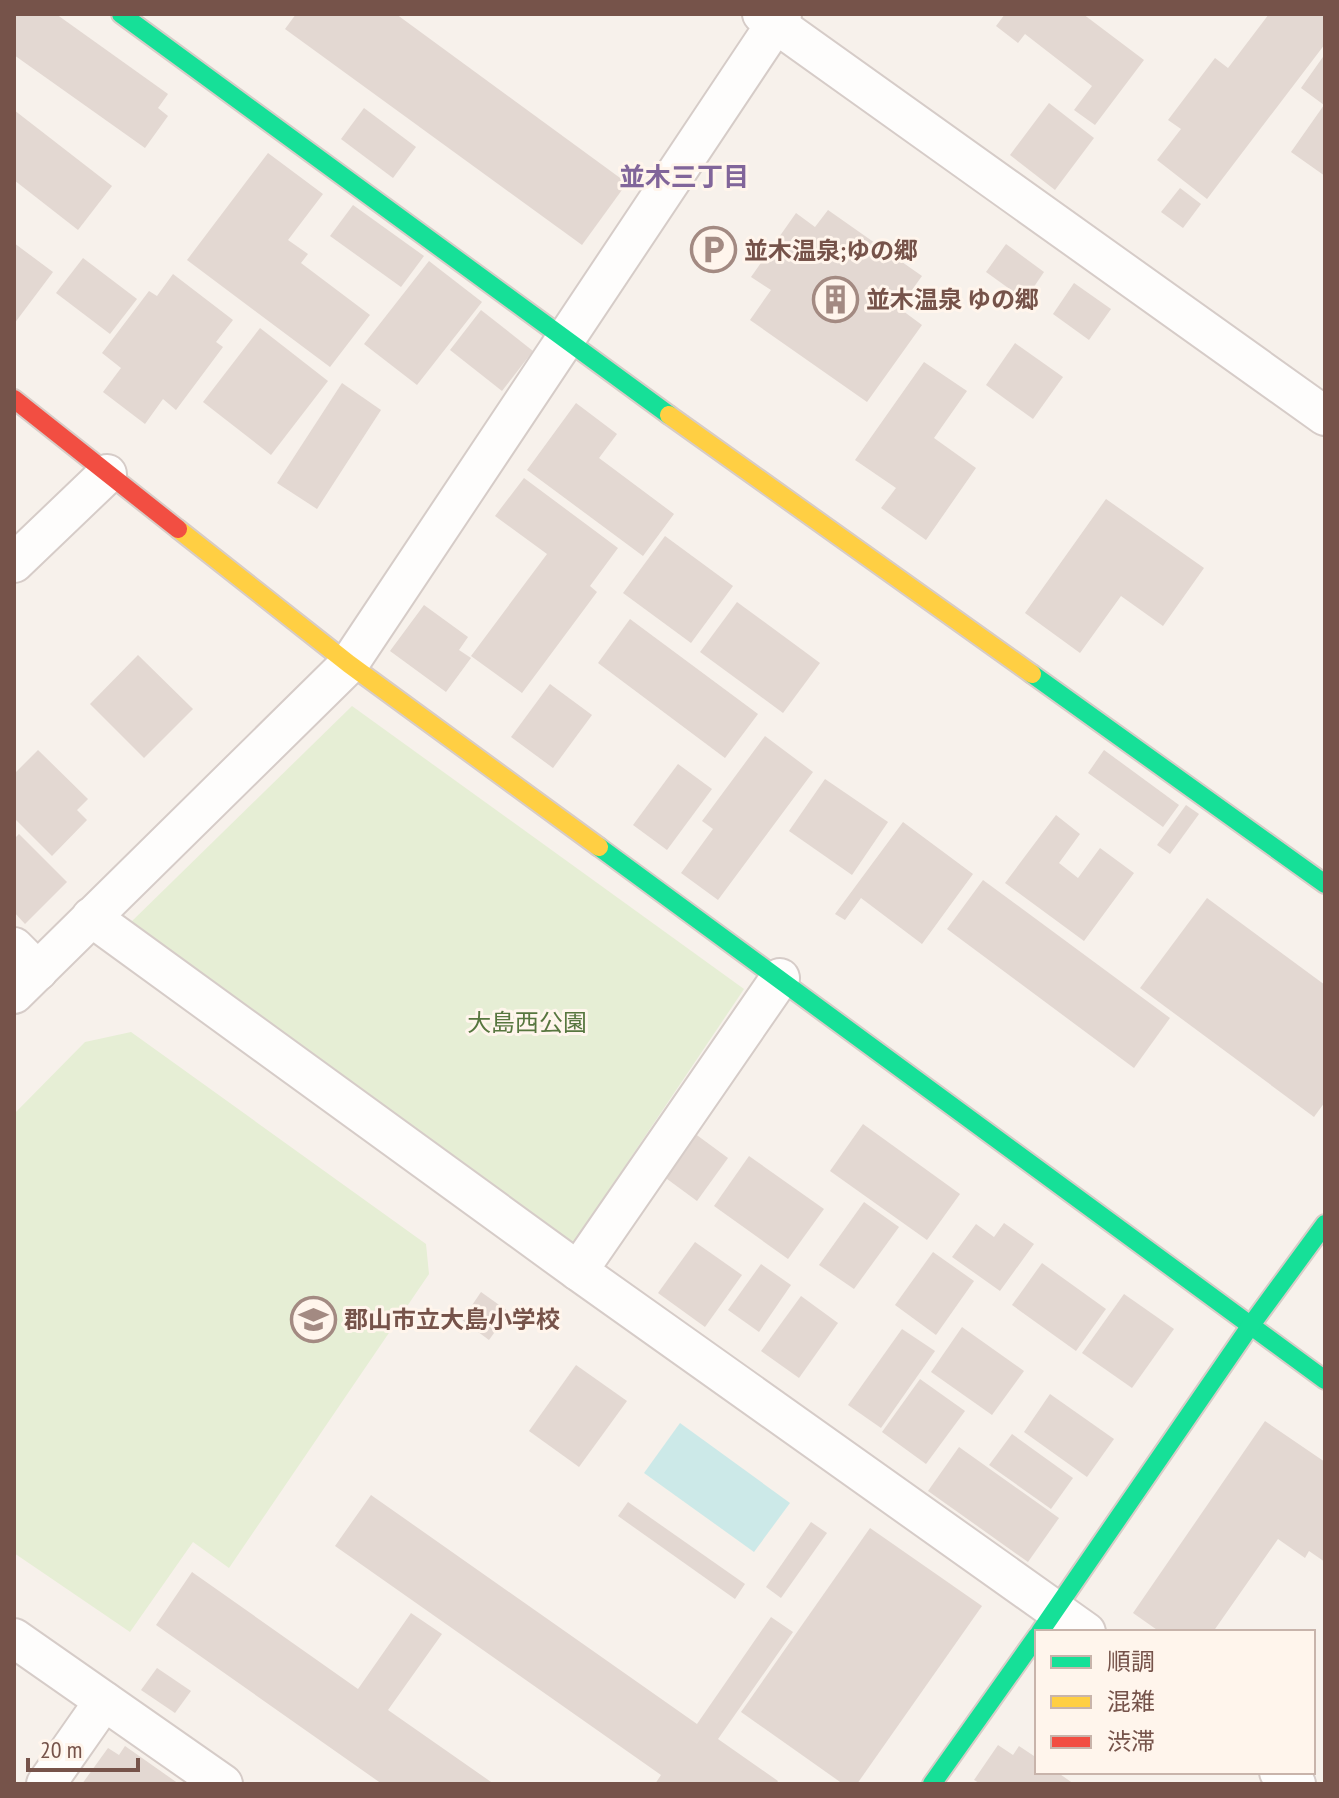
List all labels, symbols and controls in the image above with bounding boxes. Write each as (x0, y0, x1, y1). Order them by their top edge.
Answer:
district label: 並木三丁目 (619, 160, 749, 193)
parking icon: 並木温泉;ゆの郷 (689, 226, 737, 274)
place label: 並木温泉;ゆの郷 (744, 235, 918, 266)
building icon: 並木温泉 ゆの郷 (811, 275, 859, 323)
place label: 並木温泉 ゆの郷 (866, 284, 1039, 315)
park label: 大島西公園 (467, 1007, 587, 1038)
school or university icon: 郡山市立大島小学校 (289, 1295, 337, 1343)
place label: 郡山市立大島小学校 (344, 1304, 560, 1335)
legend (1035, 1630, 1315, 1774)
text: 順調 (1107, 1646, 1155, 1677)
text: 混雑 (1107, 1686, 1155, 1717)
scale bar (28, 1722, 138, 1772)
text: 渋滞 (1107, 1726, 1155, 1757)
text: 20 m (40, 1734, 82, 1765)

